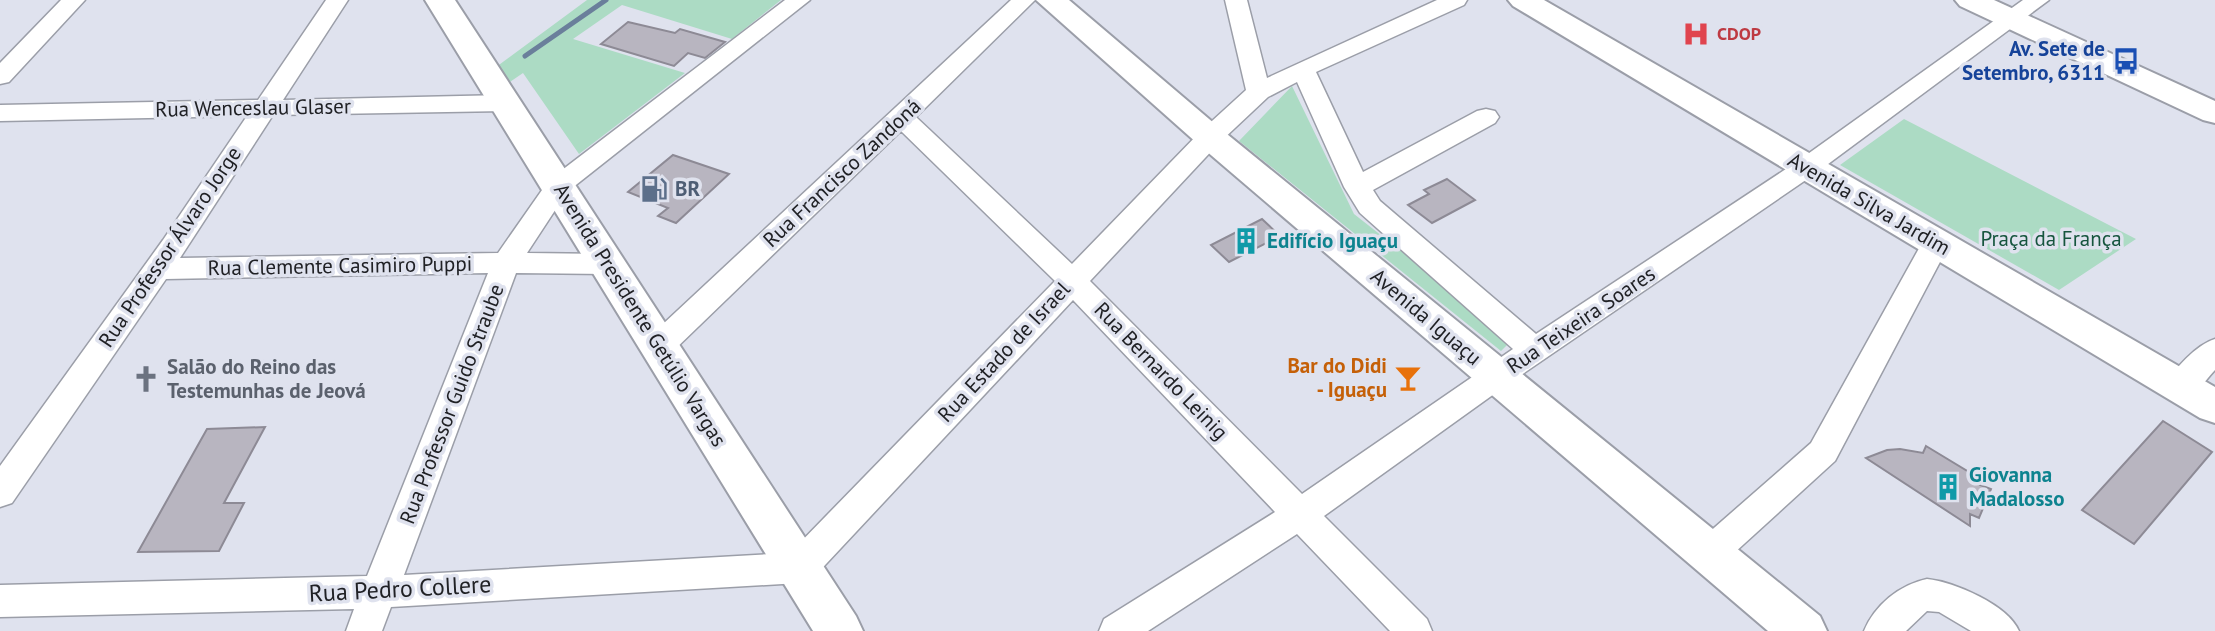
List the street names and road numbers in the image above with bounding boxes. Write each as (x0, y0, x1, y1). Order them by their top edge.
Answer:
street label: Rua Wenceslau Glaser (155, 92, 351, 123)
street label: Rua Francisco Zandoná (757, 92, 926, 253)
street label: Rua Professor Álvaro Jorge (92, 141, 247, 352)
street label: Avenida Silva Jardim (1783, 146, 1955, 261)
street label: Avenida Presidente Getúlio Vargas (548, 178, 733, 451)
street label: Rua Clemente Casimiro Puppi (207, 250, 473, 281)
street label: Rua Teixeira Soares (1501, 260, 1660, 379)
street label: Avenida Iguaçu (1365, 262, 1487, 371)
street label: Rua Estado de Israel (932, 276, 1076, 428)
street label: Rua Professor Guido Straube (393, 280, 510, 528)
street label: Rua Bernardo Leinig (1089, 296, 1234, 445)
street label: Rua Pedro Collere (308, 568, 492, 609)

